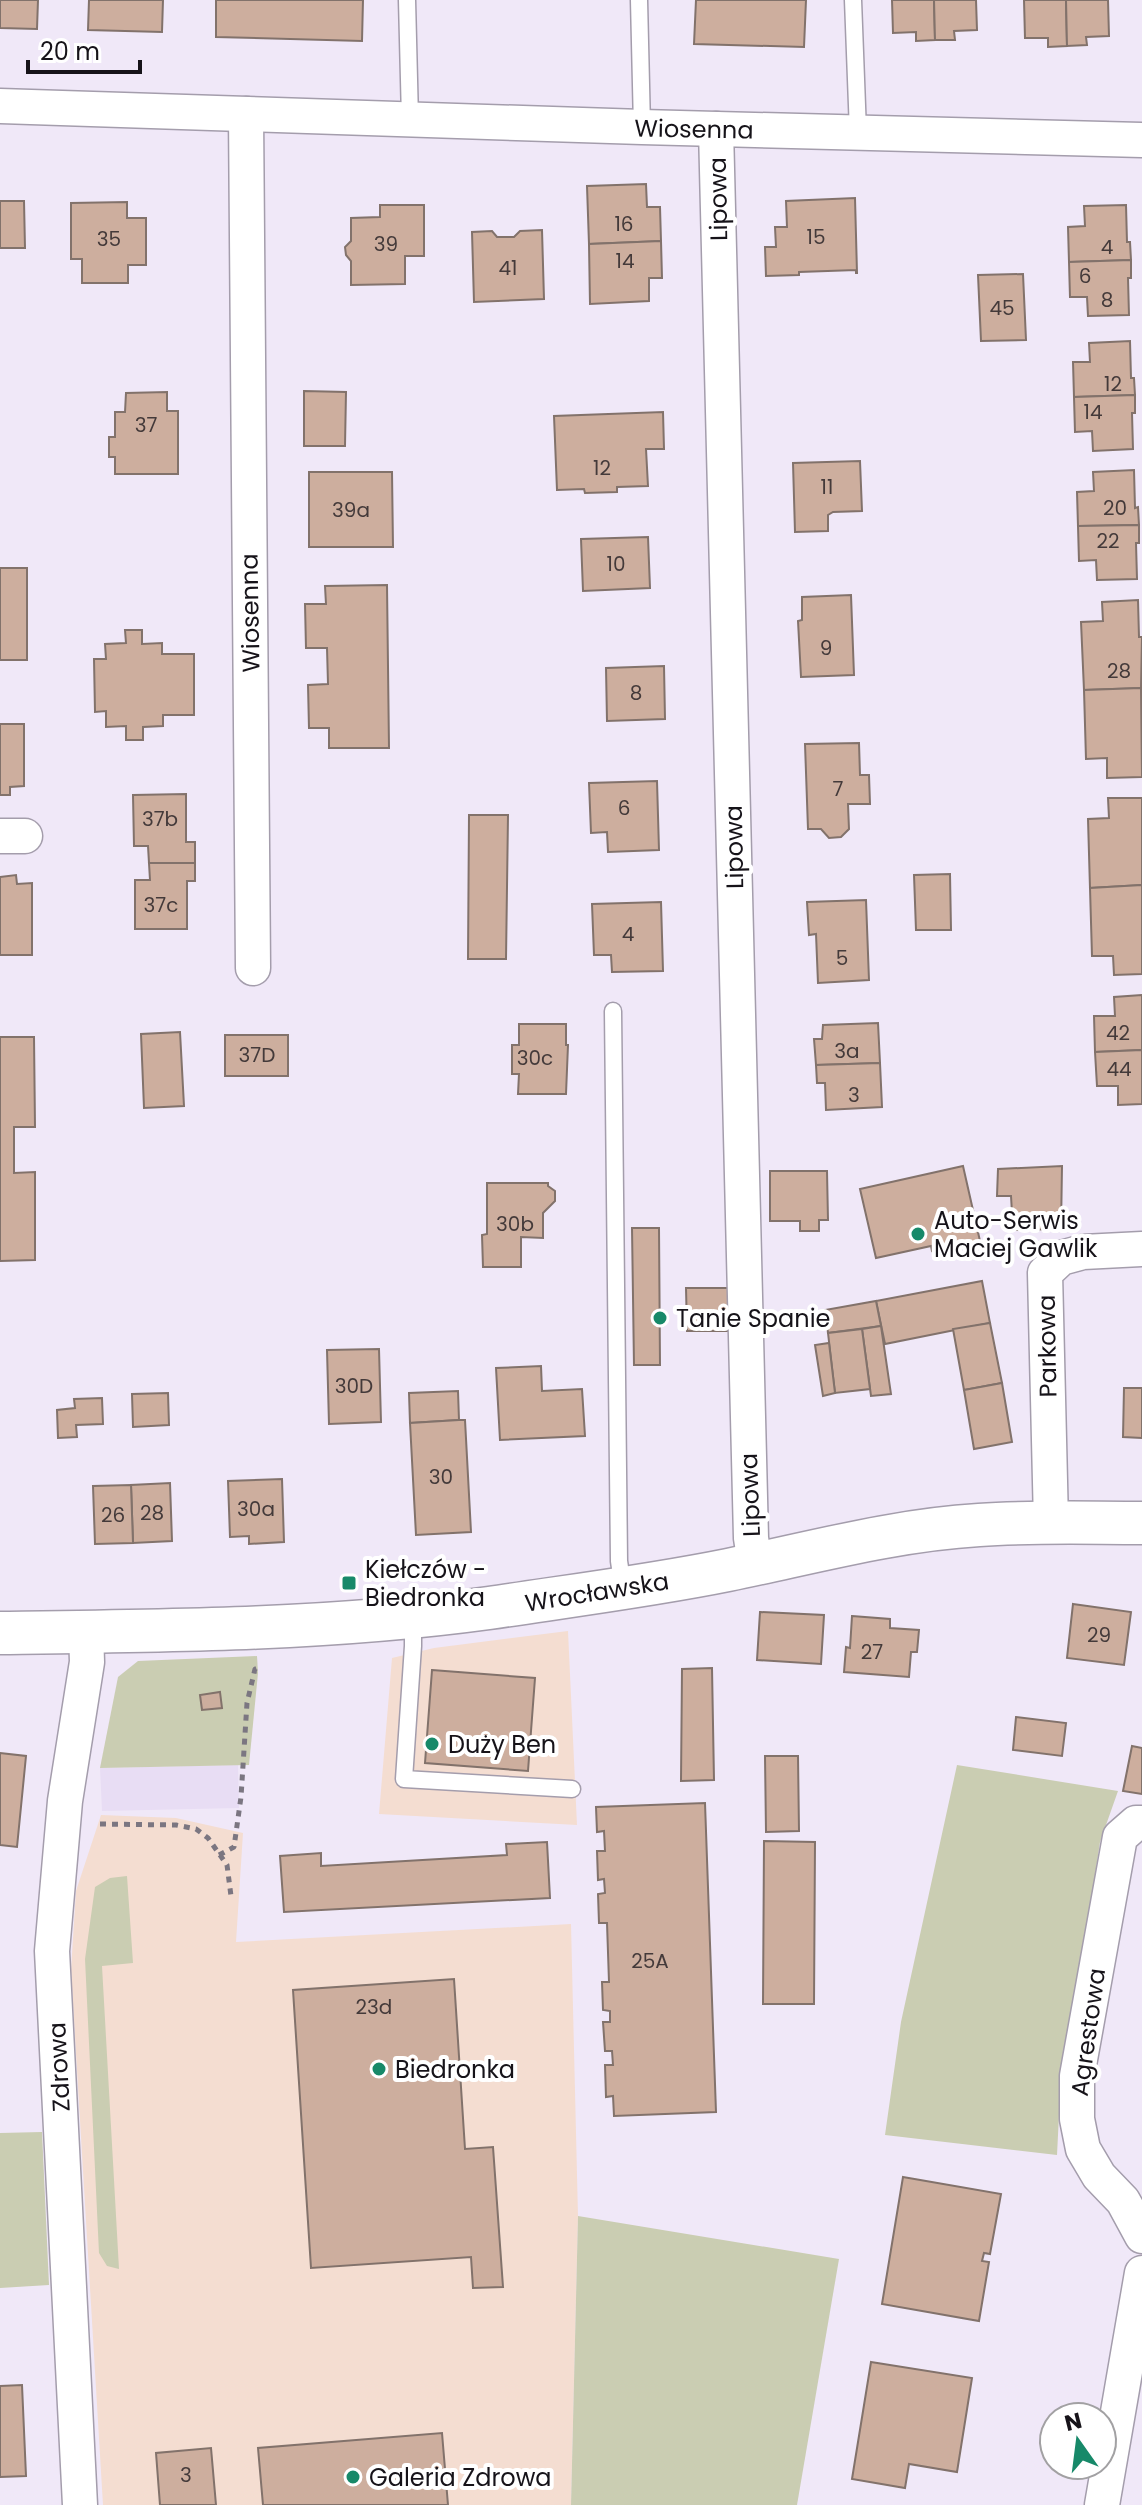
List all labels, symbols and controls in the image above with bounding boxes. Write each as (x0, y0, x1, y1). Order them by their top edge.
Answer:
scale bar (28, 24, 140, 74)
text: 20 m (40, 35, 100, 68)
street label: Wiosenna (634, 111, 754, 147)
street label: Lipowa (701, 157, 735, 241)
house number: 16 (614, 210, 634, 238)
house number: 15 (807, 223, 825, 251)
house number: 35 (97, 225, 121, 253)
house number: 39 (374, 230, 398, 258)
house number: 4 (1101, 233, 1113, 261)
house number: 14 (616, 247, 634, 275)
house number: 41 (499, 254, 517, 282)
house number: 6 (1079, 262, 1091, 290)
house number: 8 (1101, 286, 1113, 314)
house number: 45 (989, 294, 1015, 322)
house number: 12 (1104, 370, 1122, 398)
house number: 14 (1084, 398, 1102, 426)
house number: 37 (135, 411, 157, 439)
house number: 12 (593, 454, 611, 482)
house number: 11 (821, 473, 833, 501)
house number: 20 (1103, 494, 1127, 522)
house number: 39a (332, 496, 370, 524)
house number: 22 (1097, 527, 1120, 555)
house number: 10 (607, 550, 625, 578)
street label: Wiosenna (232, 553, 268, 673)
house number: 9 (820, 634, 832, 662)
house number: 28 (1107, 657, 1131, 685)
house number: 8 (630, 679, 642, 707)
house number: 7 (833, 775, 844, 803)
house number: 6 (618, 794, 630, 822)
house number: 37b (142, 805, 178, 833)
street label: Lipowa (717, 805, 751, 889)
house number: 37c (144, 891, 178, 919)
house number: 4 (622, 920, 634, 948)
house number: 5 (836, 944, 848, 972)
house number: 42 (1106, 1019, 1130, 1047)
house number: 3a (834, 1037, 860, 1065)
house number: 37D (239, 1041, 275, 1069)
house number: 30c (517, 1044, 553, 1072)
house number: 44 (1106, 1055, 1132, 1083)
house number: 3 (848, 1081, 860, 1109)
place label: Auto-Serwis Maciej Gawlik (934, 1204, 1098, 1265)
house number: 30b (496, 1210, 534, 1238)
marker: Auto-Serwis Maciej Gawlik (909, 1225, 927, 1243)
street label: Parkowa (1030, 1294, 1064, 1398)
place label: Tanie Spanie (676, 1302, 830, 1335)
marker: Tanie Spanie (651, 1309, 669, 1327)
house number: 30D (335, 1372, 373, 1400)
street label: Lipowa (732, 1453, 768, 1537)
house number: 30 (429, 1463, 453, 1491)
house number: 30a (237, 1495, 275, 1523)
house number: 28 (140, 1499, 164, 1527)
house number: 26 (101, 1501, 125, 1529)
place label: Kiełczów - Biedronka (365, 1553, 486, 1614)
street label: Wrocławska (523, 1564, 671, 1620)
marker: Kiełczów - Biedronka (340, 1574, 358, 1592)
house number: 29 (1087, 1621, 1111, 1649)
house number: 27 (861, 1638, 883, 1666)
place label: Duży Ben (448, 1728, 556, 1761)
marker: Duży Ben (423, 1735, 441, 1753)
house number: 25A (631, 1947, 669, 1975)
street label: Agrestowa (1063, 1966, 1113, 2098)
house number: 23d (356, 1993, 392, 2021)
street label: Zdrowa (40, 2021, 78, 2113)
place label: Biedronka (395, 2053, 515, 2086)
marker: Biedronka (370, 2060, 388, 2078)
north arrow (1038, 2401, 1118, 2481)
text: N (1062, 2405, 1085, 2439)
house number: 3 (180, 2461, 192, 2489)
place label: Galeria Zdrowa (369, 2461, 552, 2494)
marker: Galeria Zdrowa (344, 2468, 362, 2486)

